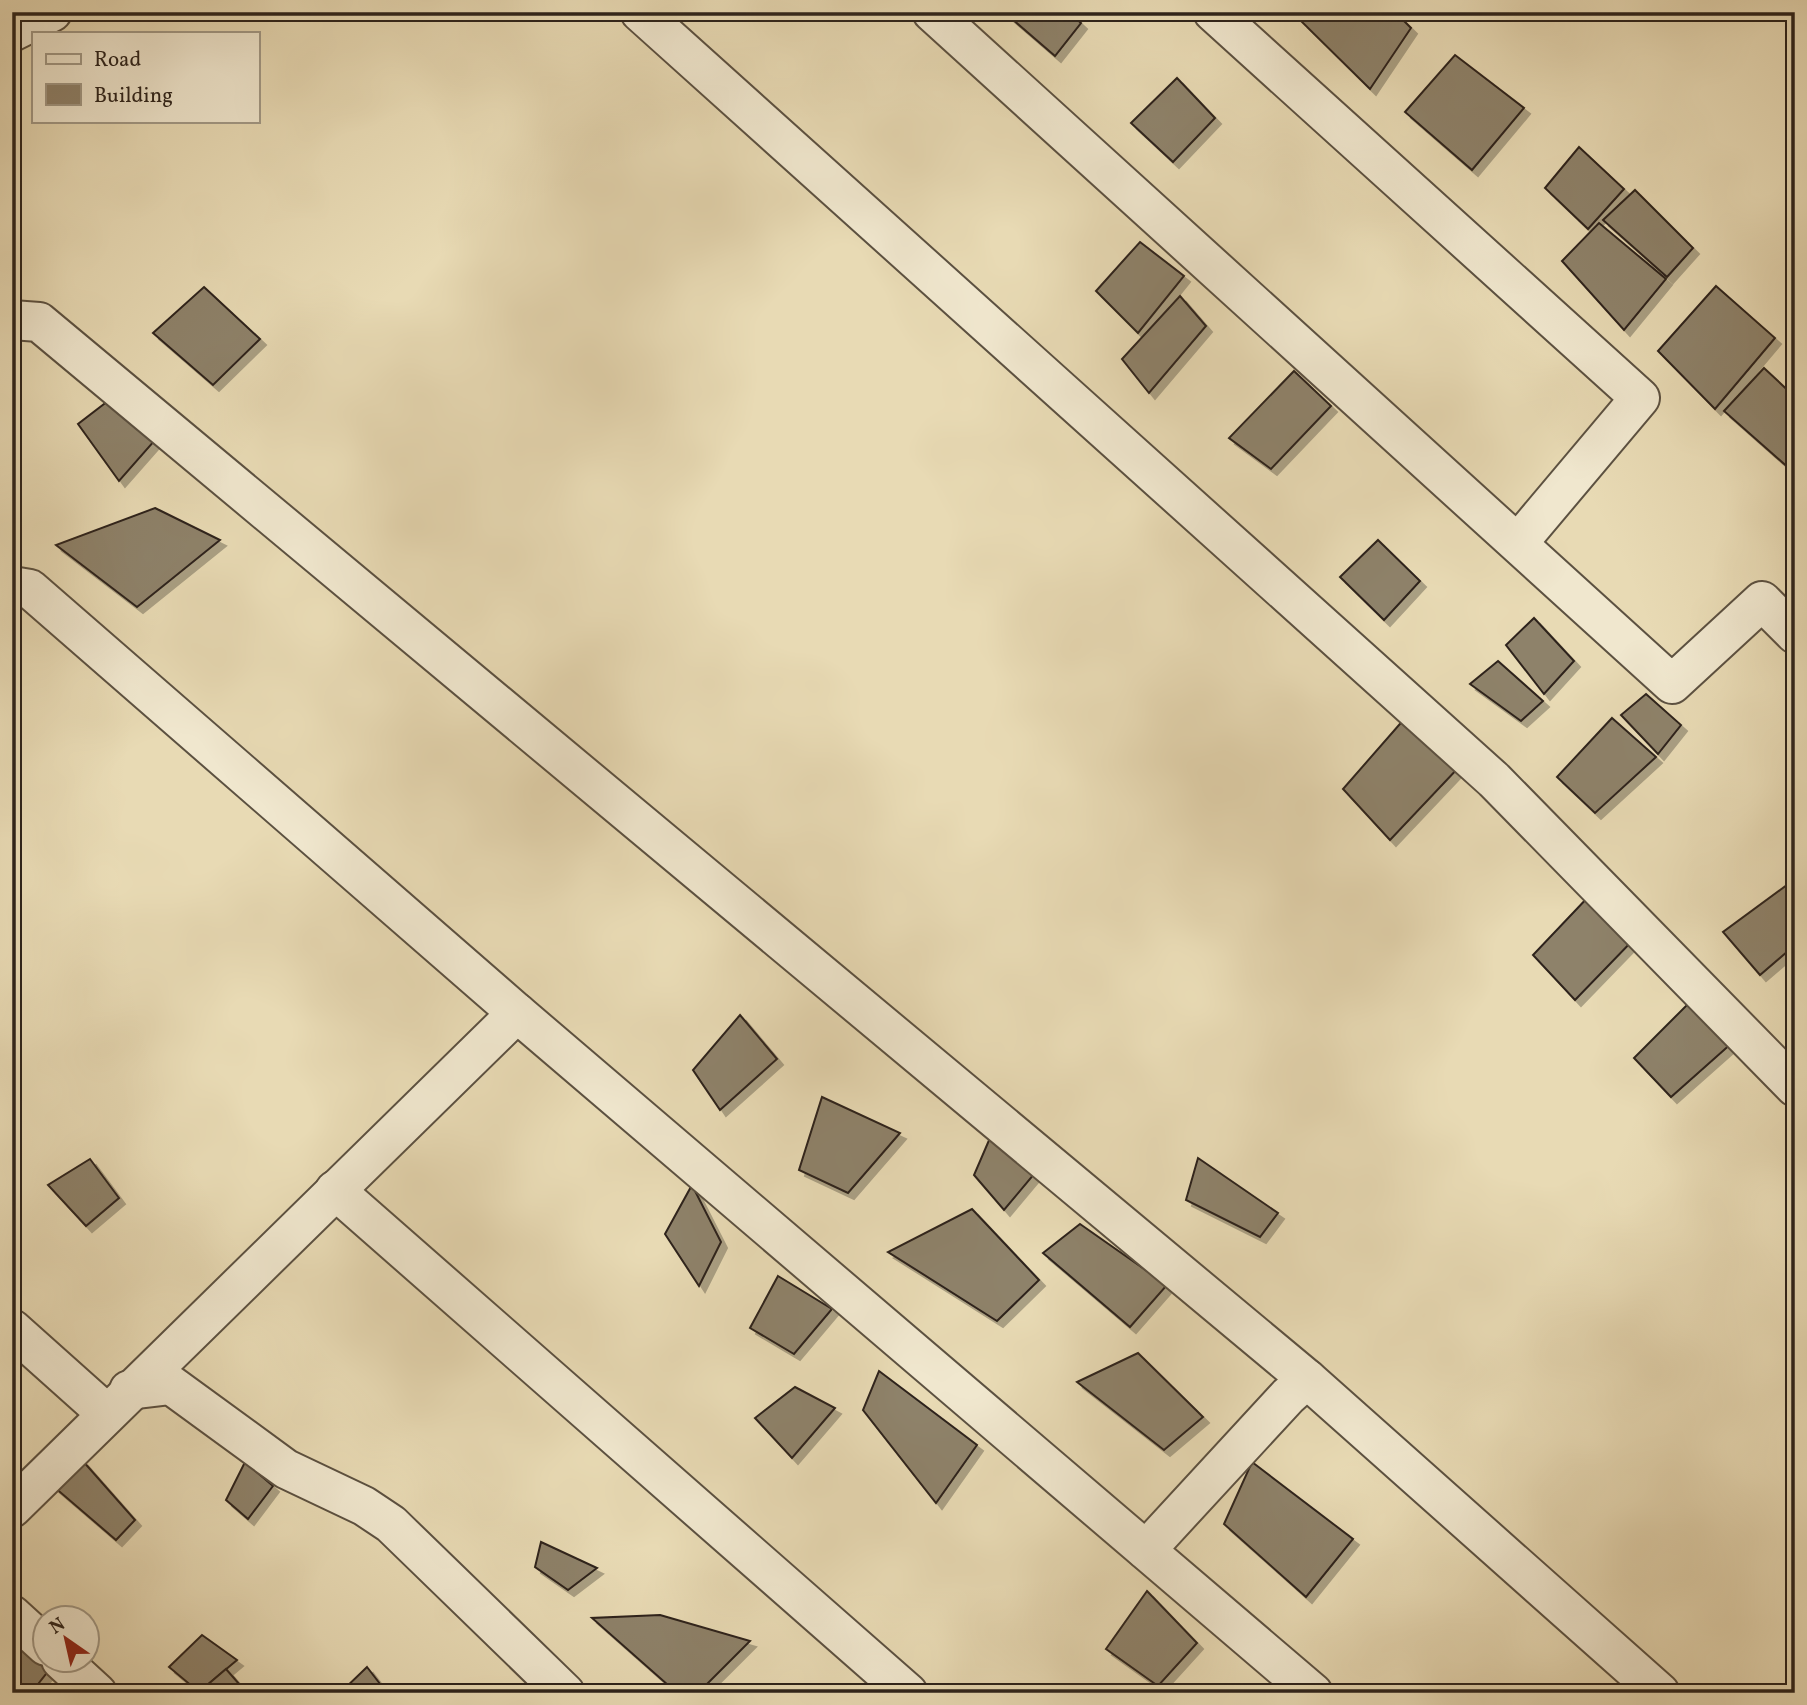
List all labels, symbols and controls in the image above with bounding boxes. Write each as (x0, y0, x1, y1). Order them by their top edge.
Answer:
legend (32, 32, 259, 122)
text: Road (94, 46, 141, 75)
text: Building (94, 82, 173, 111)
north arrow (32, 1604, 102, 1674)
text: N (45, 1612, 71, 1641)

